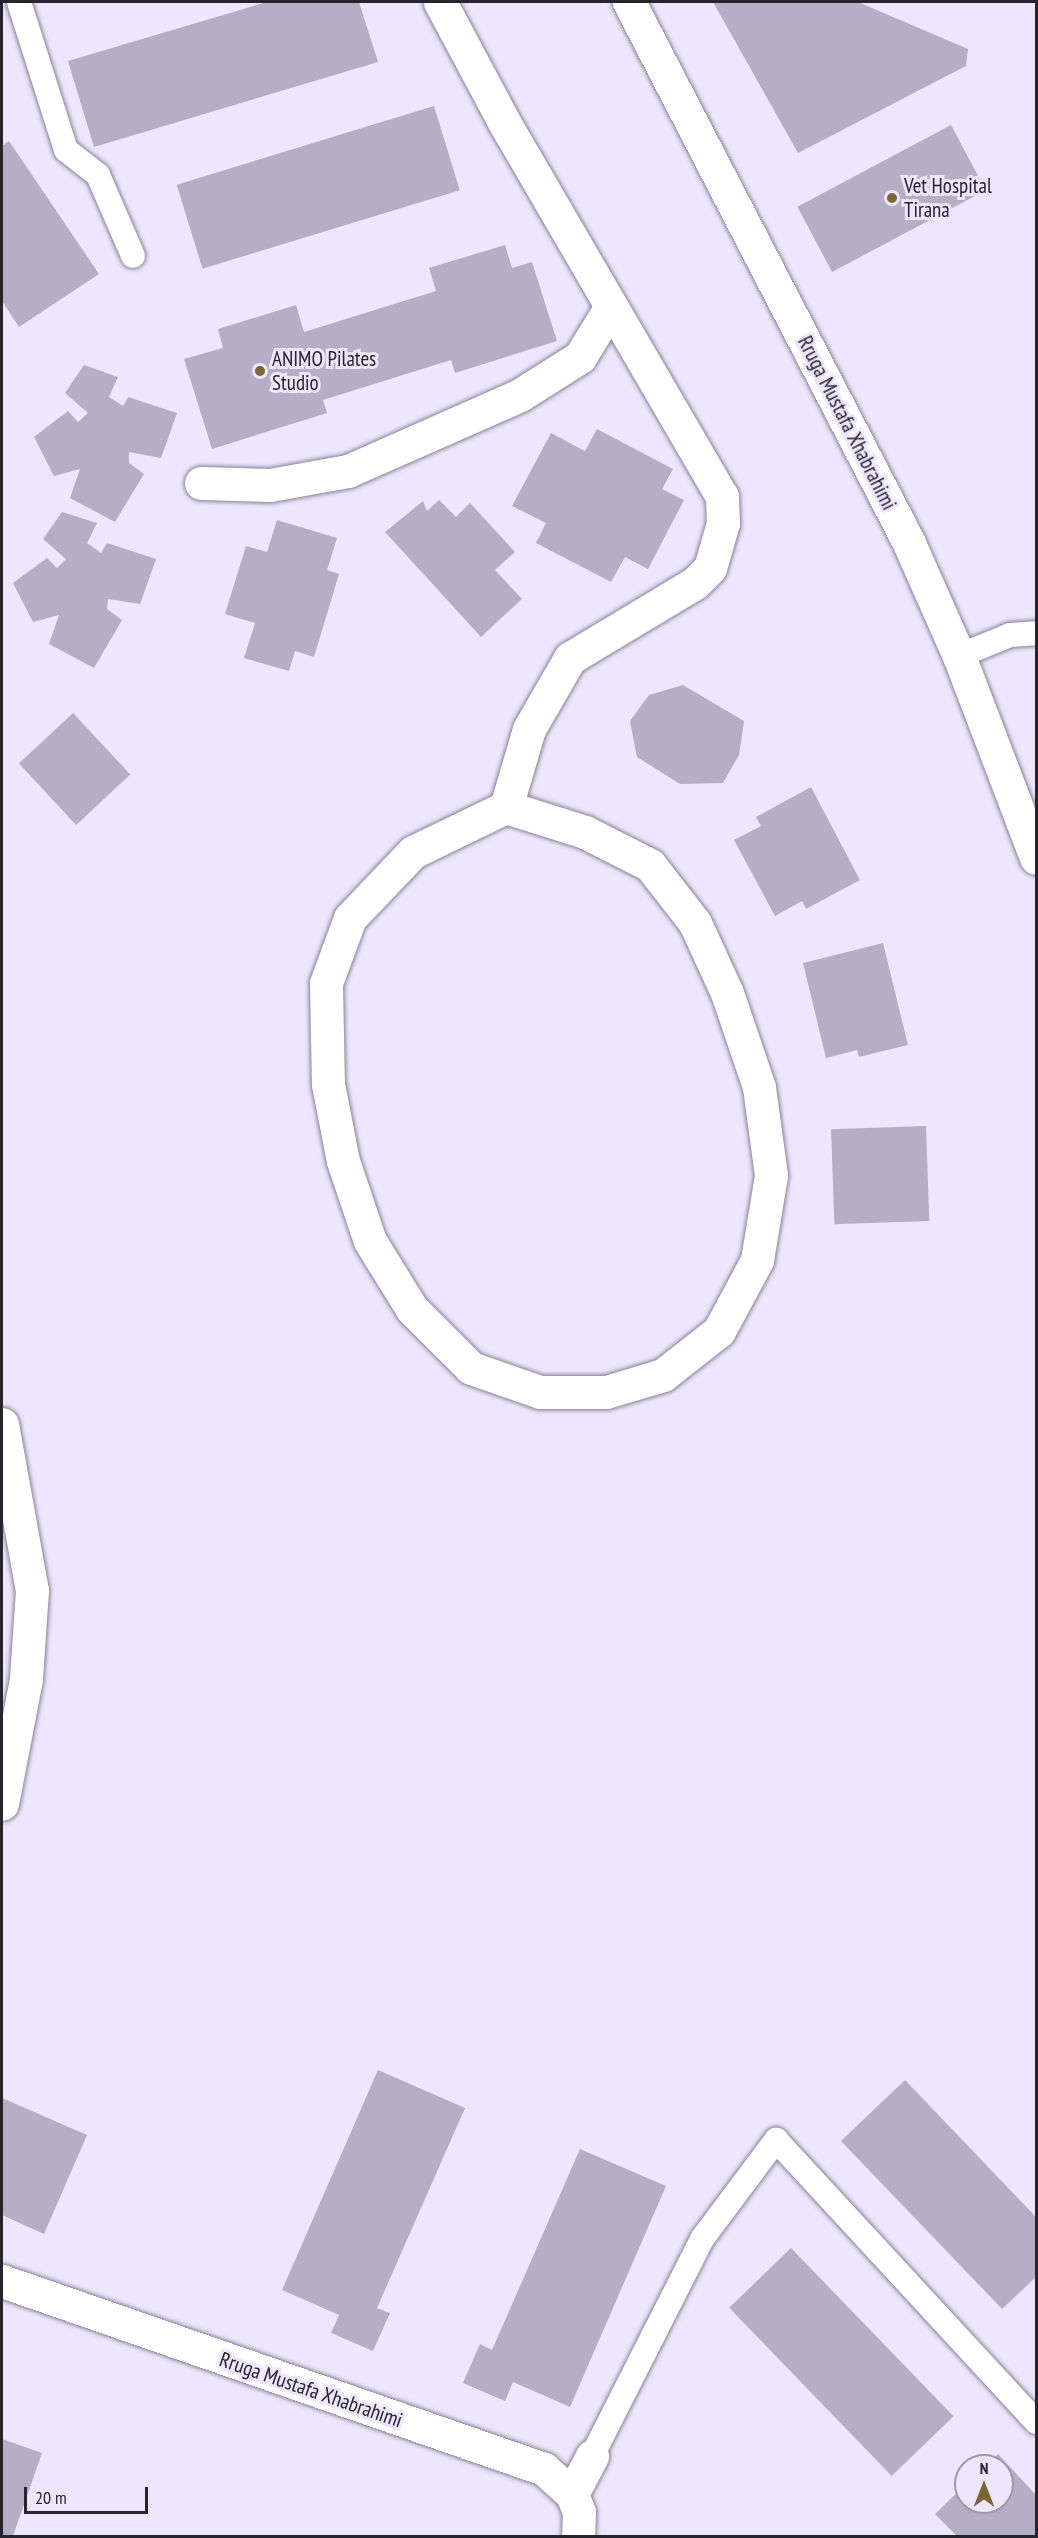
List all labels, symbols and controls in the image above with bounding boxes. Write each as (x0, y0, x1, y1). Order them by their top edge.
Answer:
place label: Vet Hospital Tirana (904, 173, 992, 223)
marker: Vet Hospital Tirana (885, 191, 899, 205)
street label: Rruga Mustafa Xhabrahimi (792, 332, 902, 514)
place label: ANIMO Pilates Studio (272, 346, 376, 396)
marker: ANIMO Pilates Studio (253, 364, 267, 378)
street label: Rruga Mustafa Xhabrahimi (216, 2347, 406, 2433)
north arrow (954, 2454, 1014, 2514)
text: N (980, 2458, 988, 2478)
scale bar (27, 2475, 152, 2513)
text: 20 m (35, 2486, 67, 2509)

